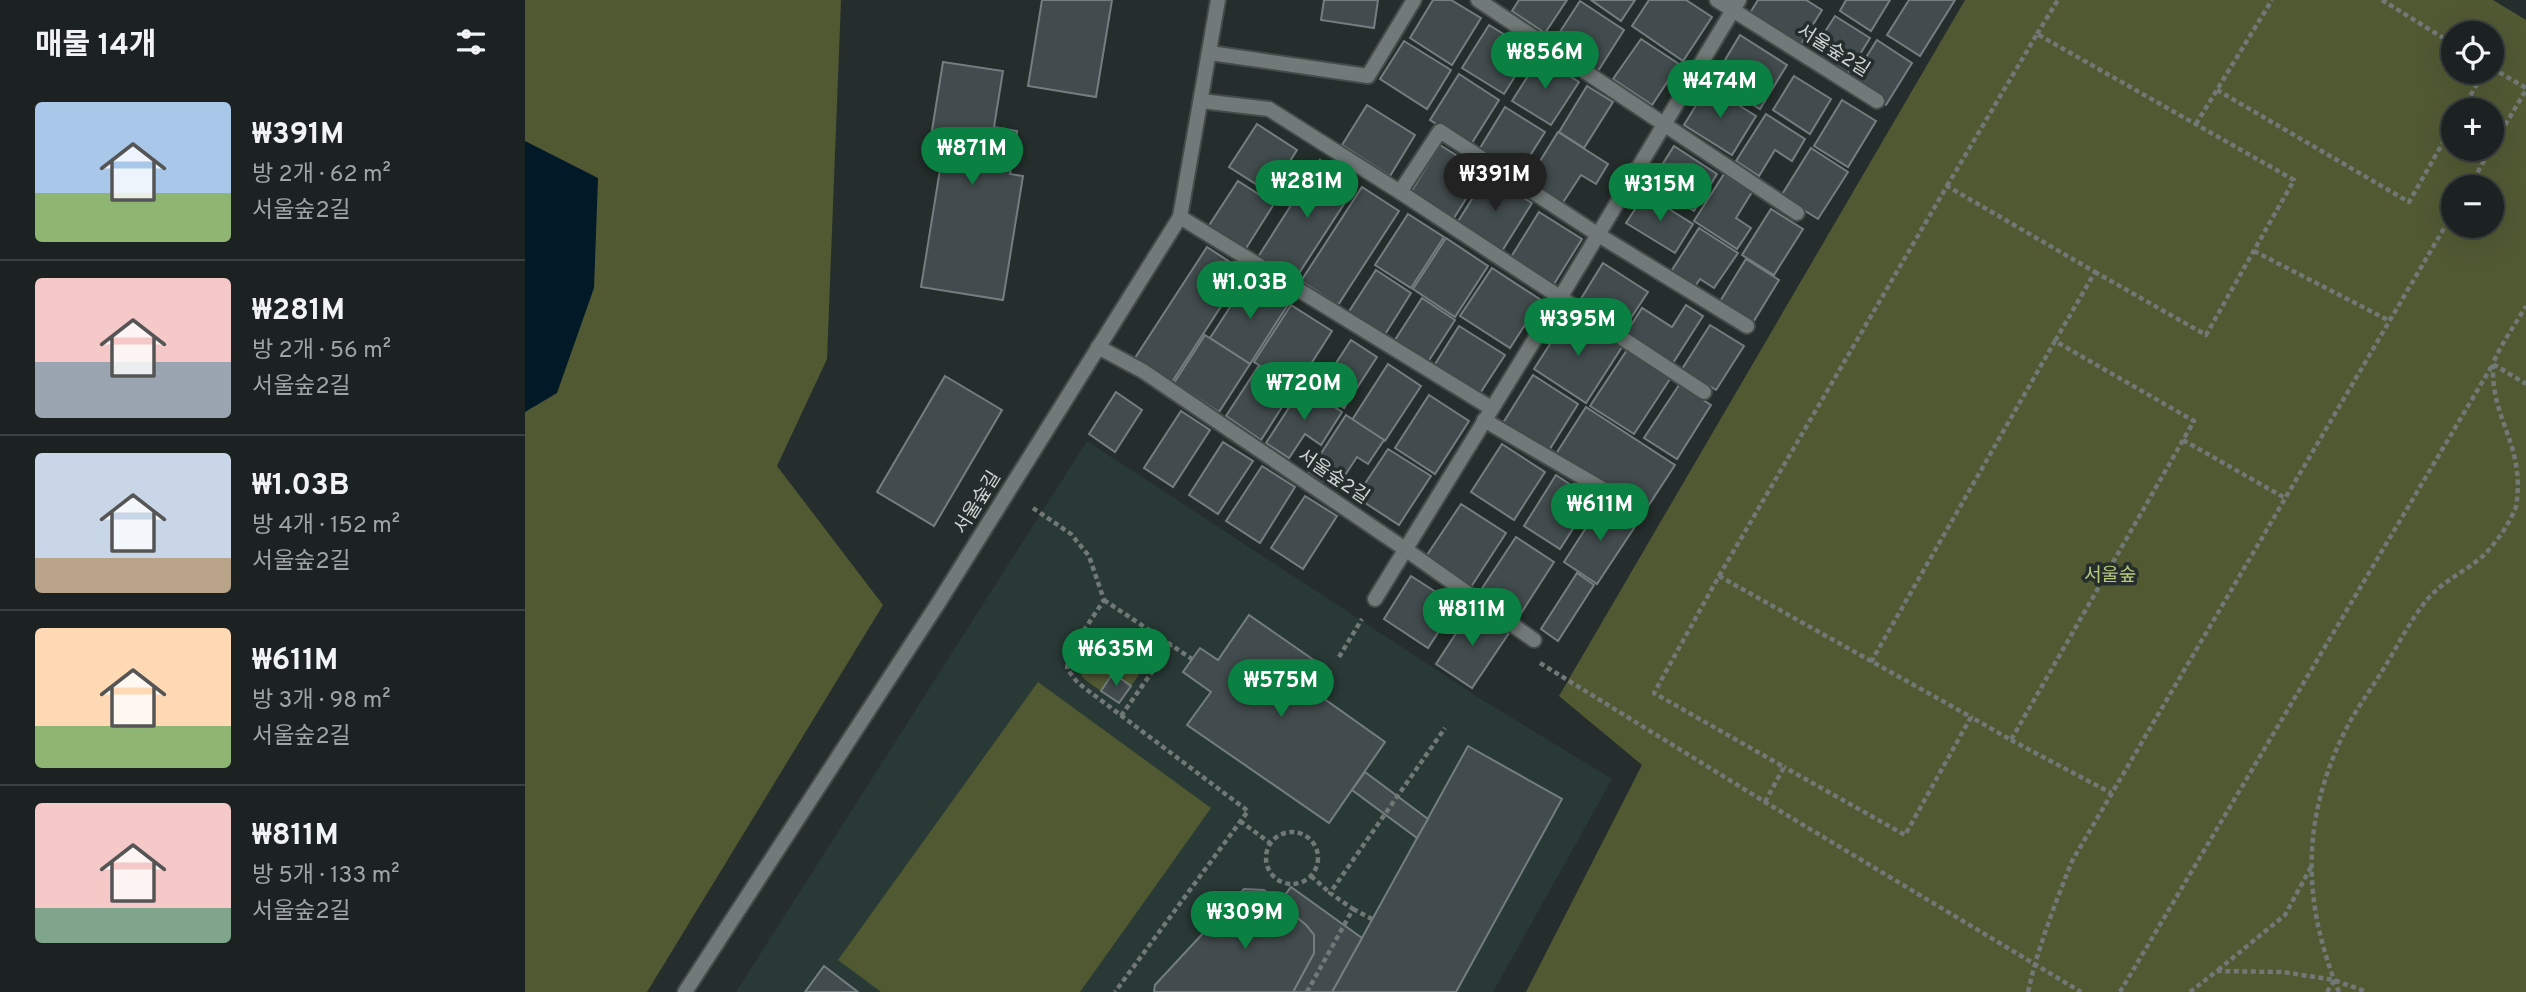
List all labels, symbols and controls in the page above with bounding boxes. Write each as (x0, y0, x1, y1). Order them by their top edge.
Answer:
street label: 서울숲2길 (1792, 19, 1874, 83)
map controls (2441, 21, 2504, 238)
button: locate (2441, 21, 2504, 84)
icon: filters (452, 23, 490, 61)
text: 매물 14개 (35, 28, 157, 65)
pin: ₩856M (1496, 32, 1594, 91)
text: ₩856M (1507, 39, 1583, 68)
pin: ₩474M (1671, 60, 1769, 120)
text: ₩474M (1683, 68, 1757, 97)
button: + (2441, 98, 2504, 161)
text: ₩391M (252, 117, 344, 154)
pin: ₩871M (923, 128, 1021, 187)
icon: home (91, 130, 175, 214)
text: ₩871M (937, 135, 1007, 164)
pin: ₩391M (1446, 154, 1544, 213)
pin: ₩281M (1258, 160, 1356, 220)
text: 방 2개 · 62 m² (252, 161, 391, 190)
text: ₩391M (1460, 161, 1530, 190)
pin: ₩315M (1611, 164, 1709, 223)
text: ₩281M (1271, 168, 1343, 197)
text: ₩315M (1625, 171, 1695, 200)
button: − (2441, 175, 2504, 238)
text: 서울숲2길 (252, 197, 351, 226)
pin: ₩1.03B (1193, 262, 1307, 321)
text: ₩1.03B (1213, 269, 1287, 298)
text: ₩281M (252, 293, 345, 330)
pin: ₩395M (1529, 298, 1627, 358)
icon: home (91, 306, 175, 390)
text: ₩395M (1540, 306, 1616, 335)
text: 방 2개 · 56 m² (252, 337, 391, 366)
pin: ₩720M (1255, 362, 1353, 422)
text: ₩720M (1267, 370, 1341, 399)
text: 서울숲2길 (252, 373, 351, 402)
street label: 서울숲2길 (1292, 444, 1374, 510)
street label: 서울숲길 (949, 467, 1007, 539)
text: ₩1.03B (252, 468, 349, 505)
icon: home (91, 481, 175, 565)
pin: ₩611M (1551, 484, 1649, 543)
text: ₩611M (1567, 491, 1633, 520)
text: 방 4개 · 152 m² (252, 512, 400, 541)
text: 서울숲2길 (252, 548, 351, 577)
park label: 서울숲 (2084, 564, 2136, 588)
pin: ₩811M (1423, 588, 1521, 648)
text: ₩811M (1439, 596, 1505, 625)
pin: ₩635M (1067, 628, 1165, 688)
text: ₩635M (1078, 636, 1154, 665)
text: ₩611M (252, 643, 338, 680)
icon: home (91, 656, 175, 740)
pin: ₩575M (1232, 660, 1330, 719)
text: ₩575M (1244, 667, 1318, 696)
text: 방 3개 · 98 m² (252, 687, 391, 716)
text: 서울숲2길 (252, 723, 351, 752)
text: ₩811M (252, 818, 339, 855)
icon: home (91, 831, 175, 915)
text: 방 5개 · 133 m² (252, 862, 399, 891)
pin: ₩309M (1196, 892, 1294, 951)
text: 서울숲2길 (252, 898, 351, 927)
text: ₩309M (1207, 899, 1283, 928)

